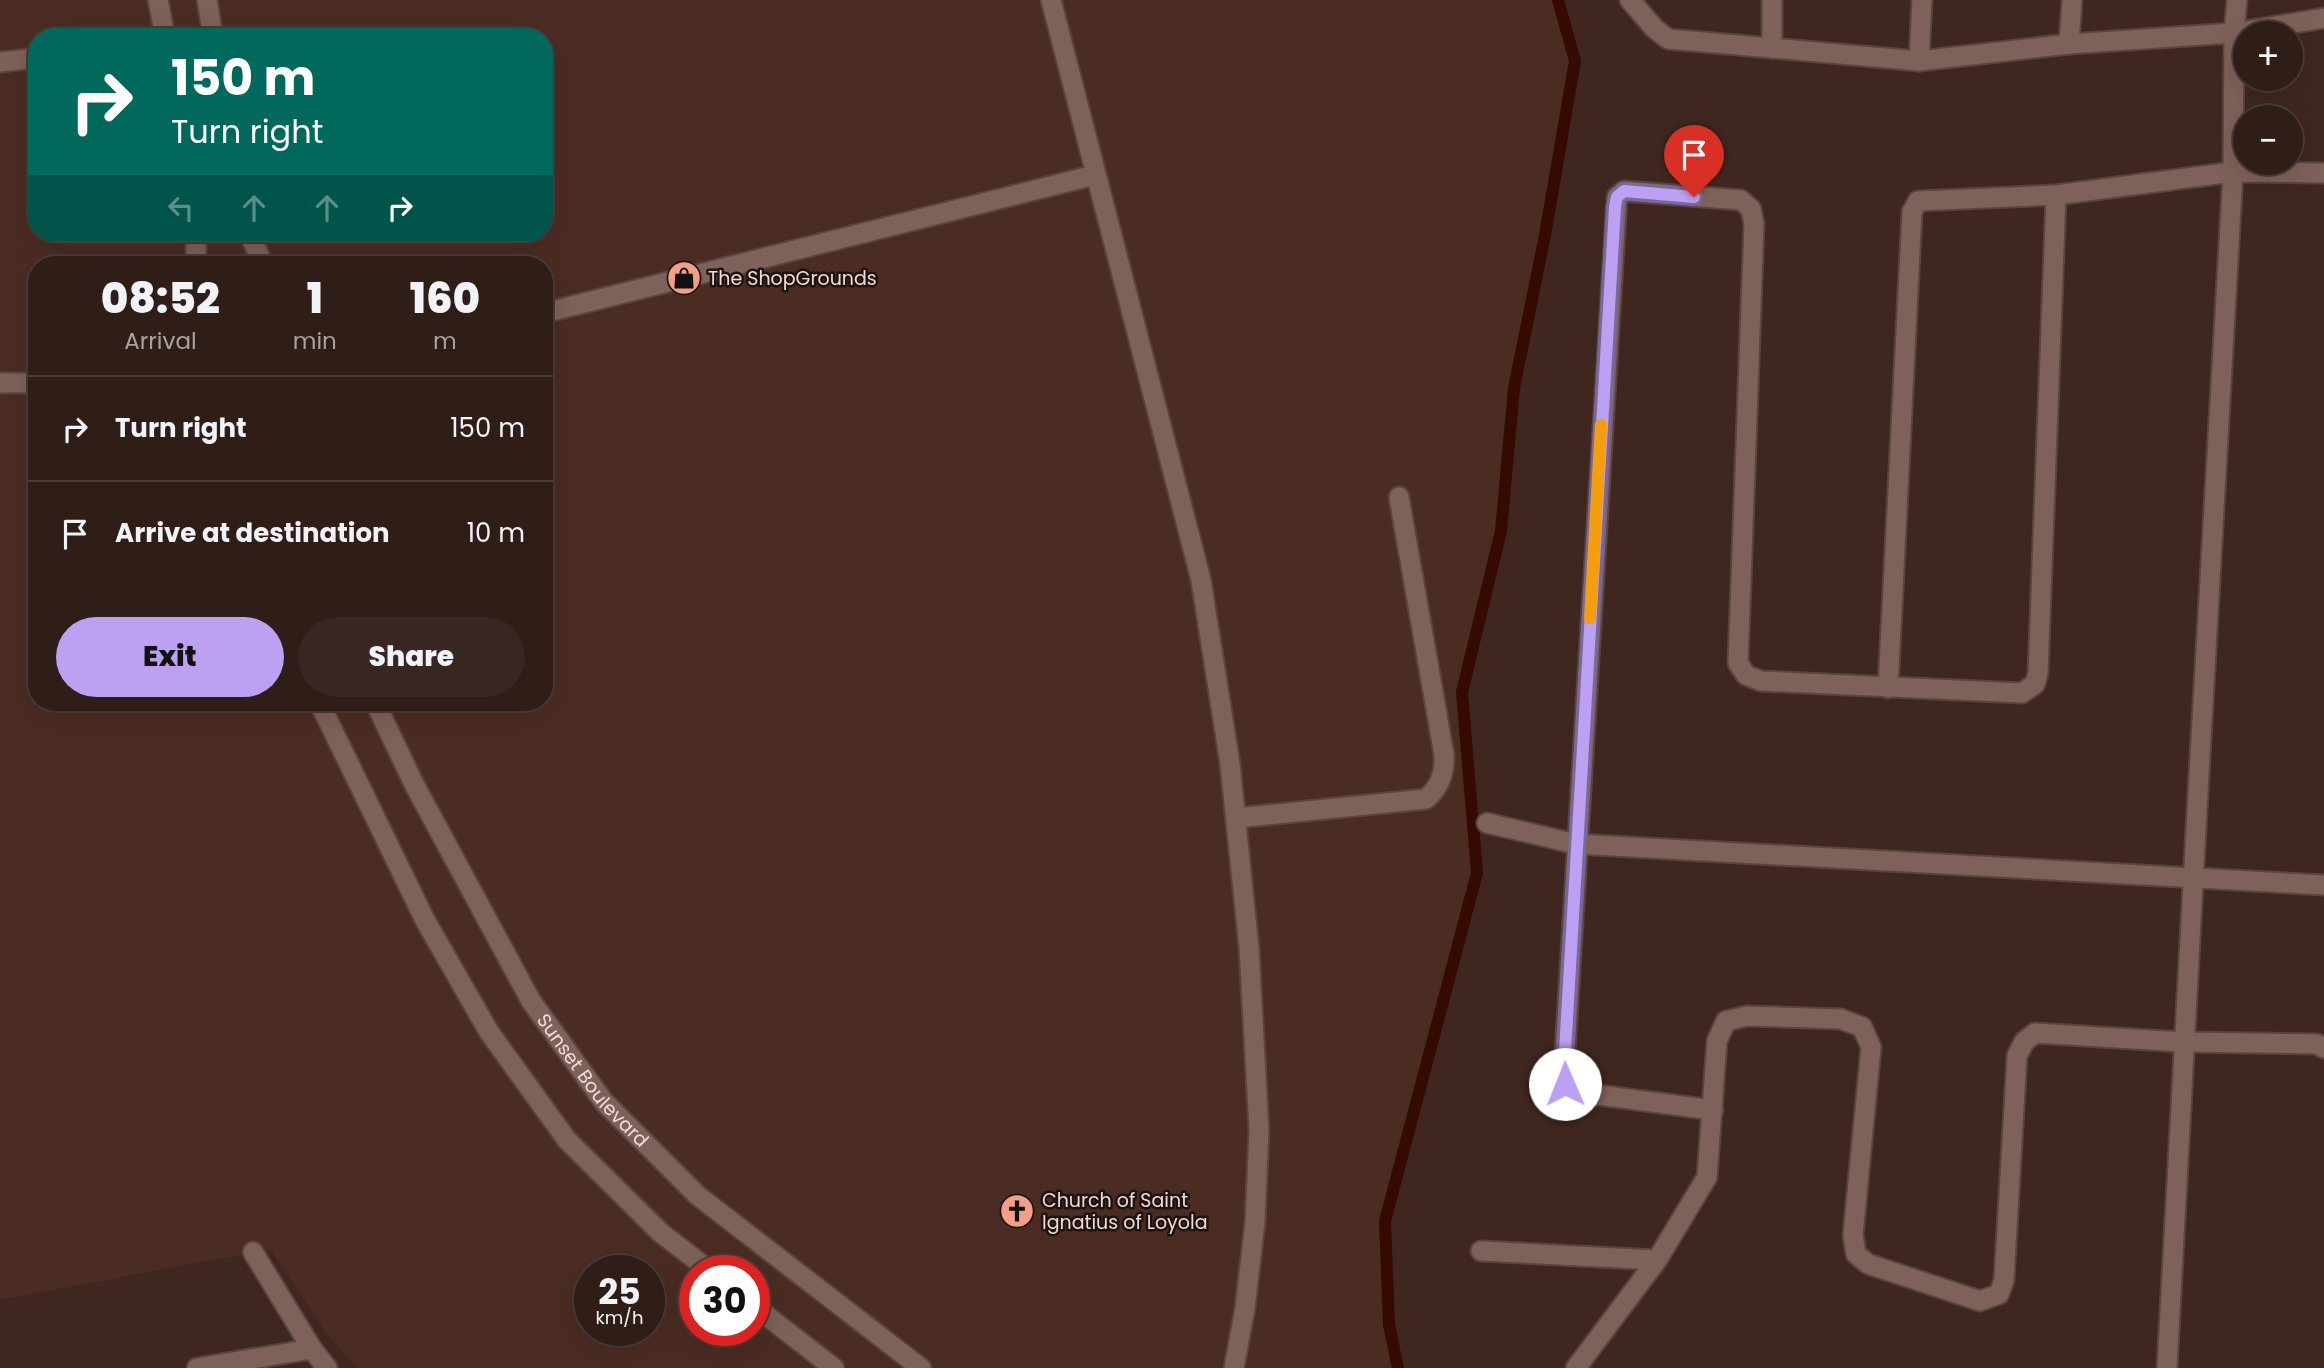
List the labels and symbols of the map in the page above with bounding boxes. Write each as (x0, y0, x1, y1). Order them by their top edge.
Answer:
pin (1664, 125, 1724, 197)
shop icon: The ShopGrounds (665, 259, 703, 297)
place label: The ShopGrounds (708, 265, 877, 292)
street label: Sunset Boulevard (531, 1008, 655, 1153)
position arrow (1528, 1047, 1602, 1121)
place label: Church of Saint Ignatius of Loyola (1042, 1187, 1208, 1236)
church icon: Church of Saint Ignatius of Loyola (998, 1192, 1036, 1230)
speed limit sign: 30 (679, 1255, 770, 1346)

